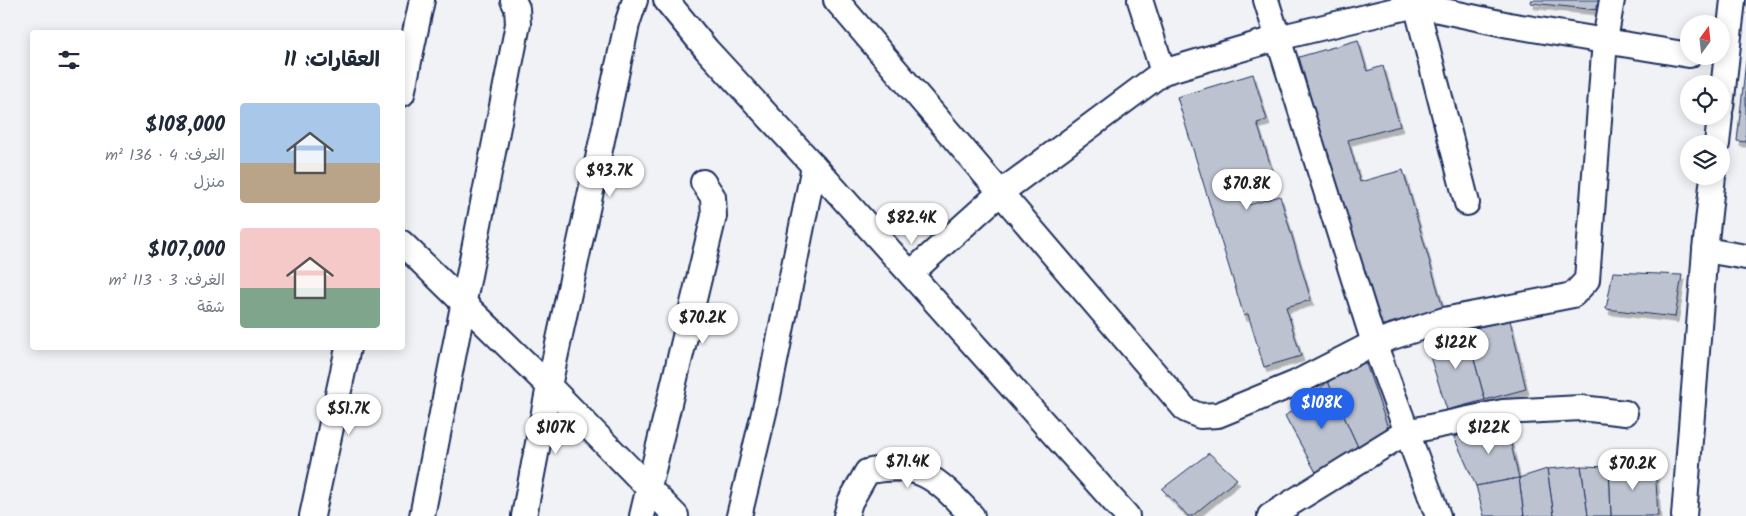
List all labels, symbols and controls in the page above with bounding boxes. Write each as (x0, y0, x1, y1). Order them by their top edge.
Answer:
north arrow (1680, 15, 1730, 65)
map controls (1680, 15, 1730, 185)
text: العقارات: 11 (284, 44, 380, 77)
icon: filters (55, 46, 83, 74)
button: locate (1680, 75, 1730, 125)
text: $108,000 (145, 109, 225, 142)
icon: home (280, 123, 340, 183)
button: layers (1680, 135, 1730, 185)
text: الغرف: 4 · 136 m² (105, 143, 225, 168)
pin: $93.7K (569, 156, 651, 198)
text: $93.7K (586, 159, 634, 184)
pin: $70.8K (1206, 168, 1288, 211)
text: منزل (193, 170, 225, 195)
text: $70.8K (1223, 172, 1271, 197)
pin: $82.4K (871, 202, 953, 245)
text: $82.4K (887, 206, 937, 231)
text: $107,000 (148, 234, 225, 267)
icon: home (280, 248, 340, 308)
text: الغرف: 3 · 113 m² (109, 268, 225, 293)
text: شقة (197, 295, 225, 320)
pin: $70.2K (662, 302, 744, 345)
text: $70.2K (679, 306, 727, 331)
pin: $122K (1421, 328, 1491, 370)
text: $122K (1435, 331, 1477, 356)
pin: $108K (1287, 388, 1357, 430)
text: $108K (1301, 391, 1343, 416)
pin: $51.7K (308, 394, 390, 436)
text: $51.7K (327, 397, 371, 422)
pin: $107K (521, 412, 591, 455)
pin: $122K (1454, 412, 1524, 455)
text: $107K (536, 416, 576, 441)
text: $122K (1468, 416, 1510, 441)
pin: $71.4K (867, 446, 949, 489)
pin: $70.2K (1592, 448, 1674, 491)
text: $71.4K (886, 450, 930, 475)
text: $70.2K (1609, 452, 1657, 477)

